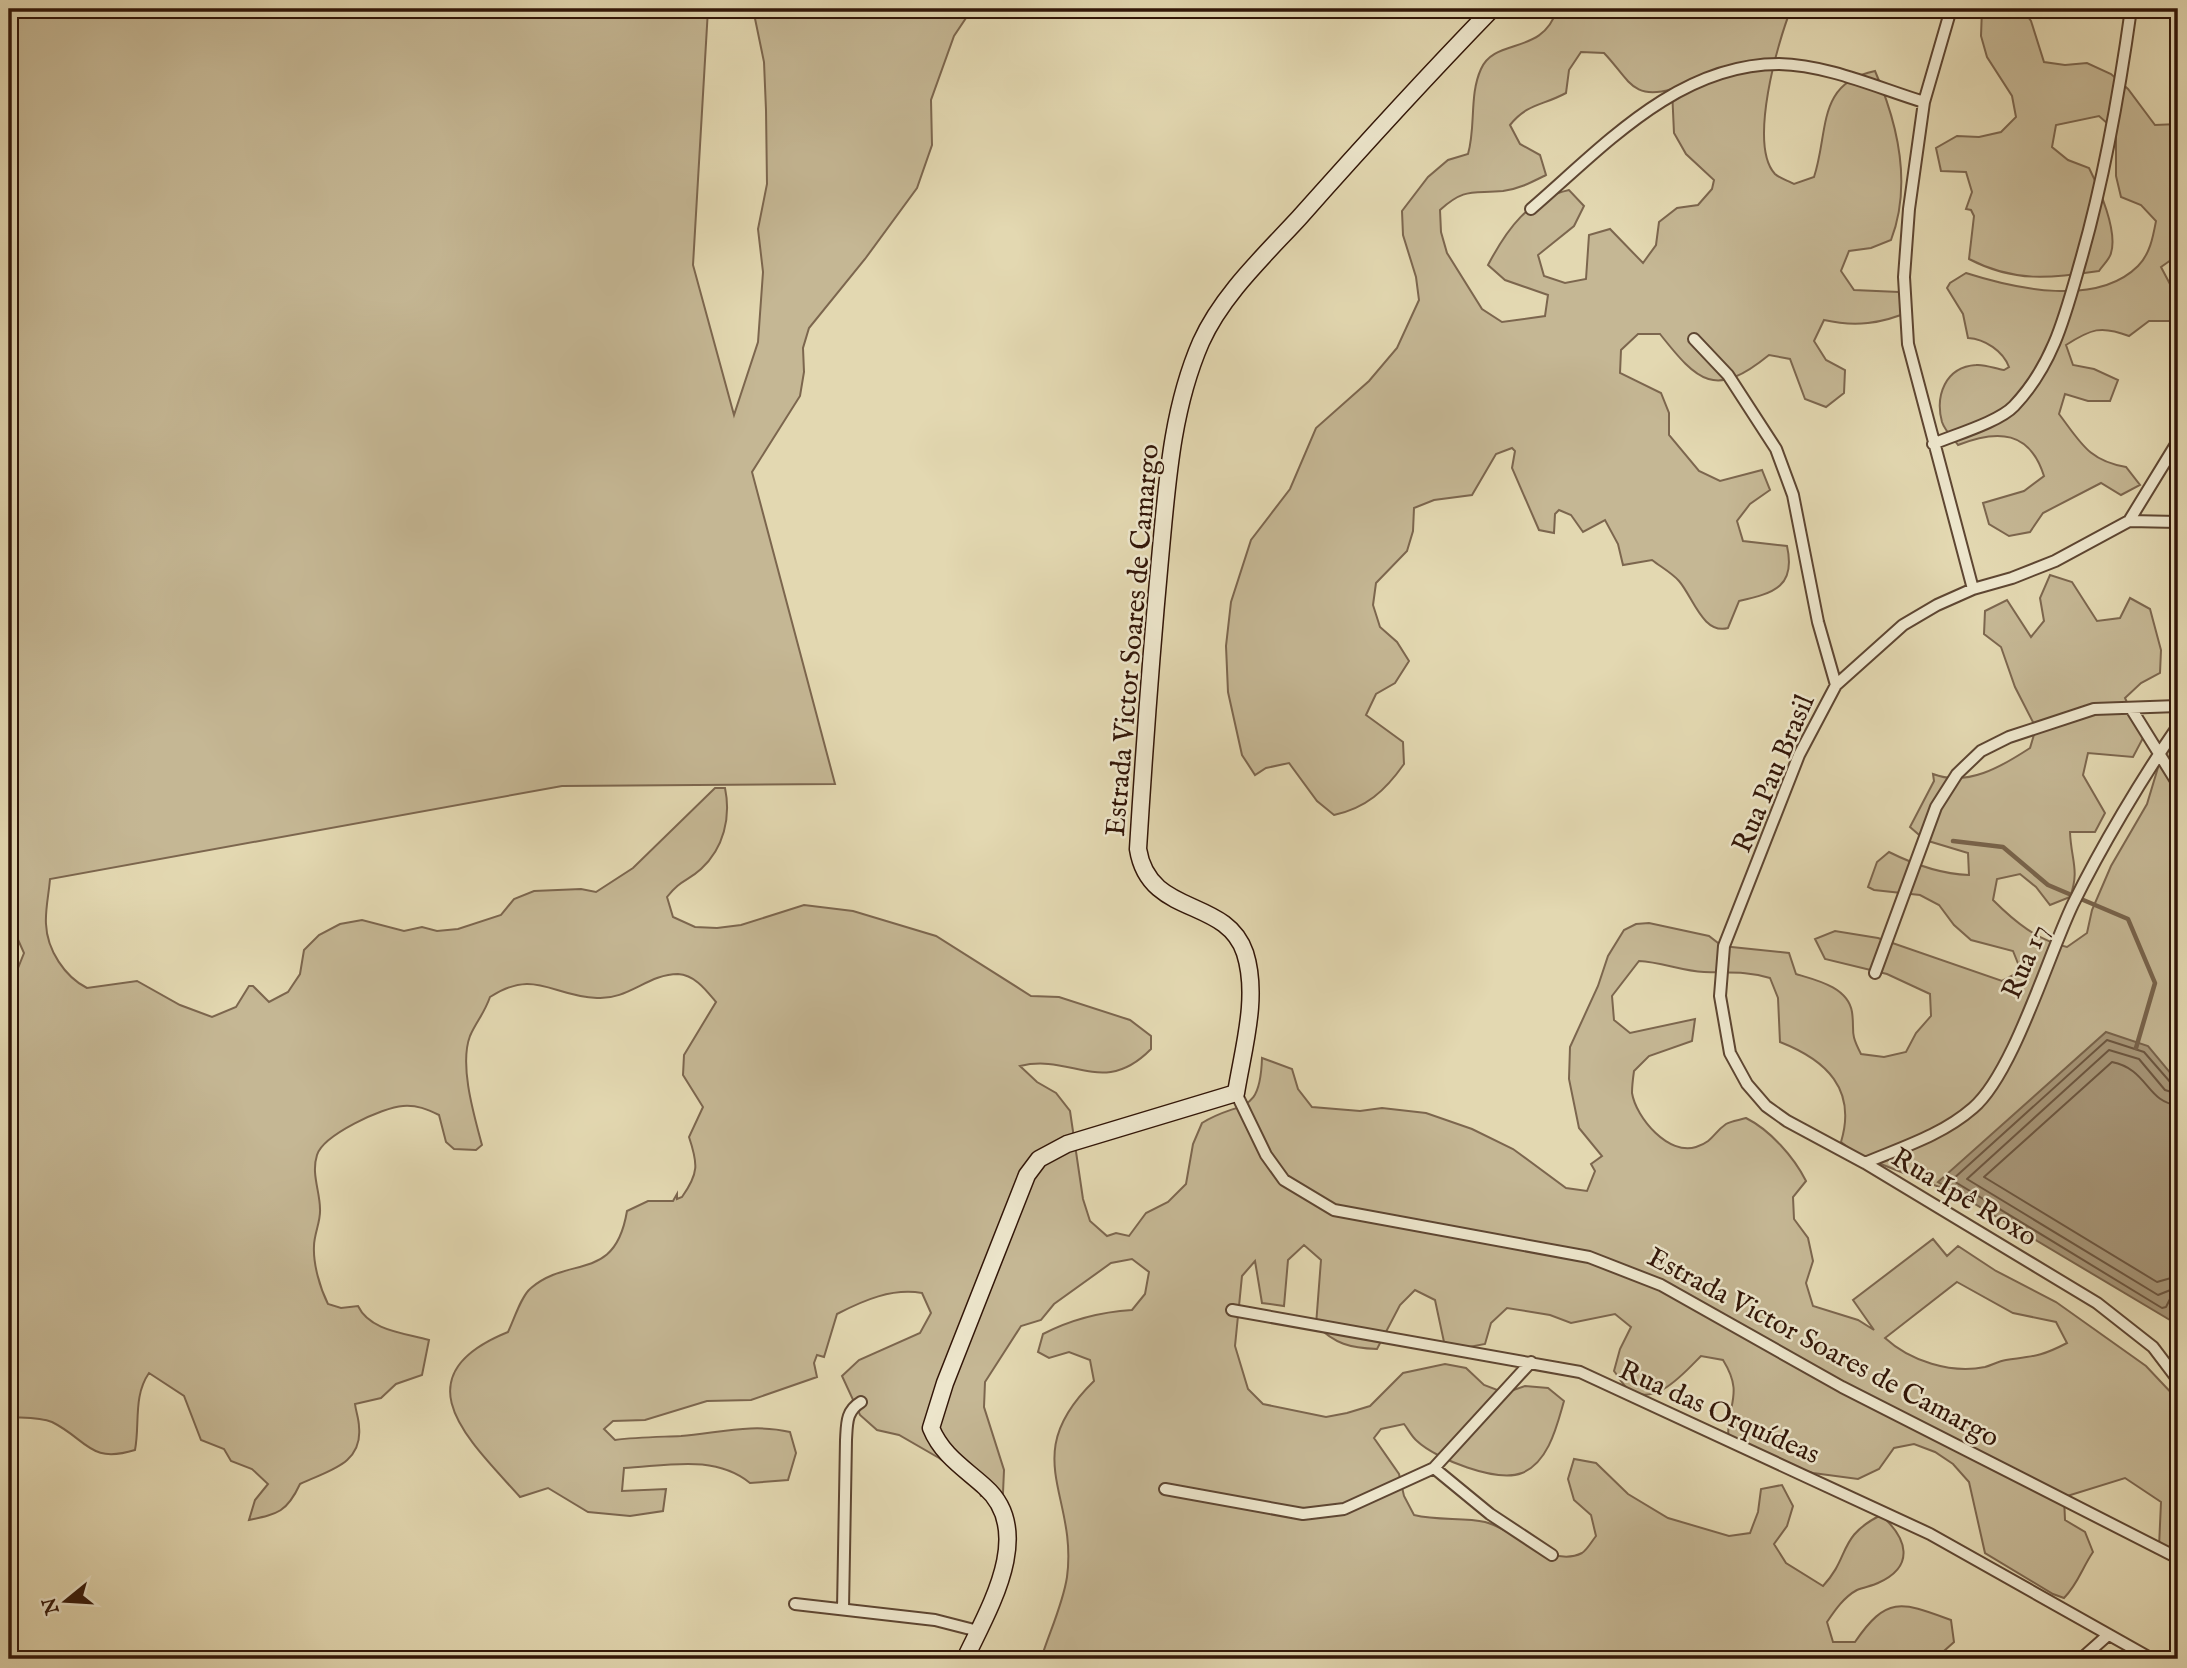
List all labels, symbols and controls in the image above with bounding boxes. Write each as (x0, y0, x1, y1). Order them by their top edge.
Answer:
street label: Estrada Victor Soares de Camargo (1099, 443, 1168, 838)
street label: Rua Pau Brasil (1725, 689, 1823, 858)
street label: Rua 17 (1995, 919, 2058, 1004)
street label: Rua Ipê Roxo (1884, 1141, 2043, 1255)
street label: Estrada Victor Soares de Camargo (1641, 1240, 2005, 1456)
street label: Rua das Orquídeas (1613, 1353, 1825, 1473)
north arrow (32, 1566, 102, 1636)
text: N (38, 1594, 66, 1618)

